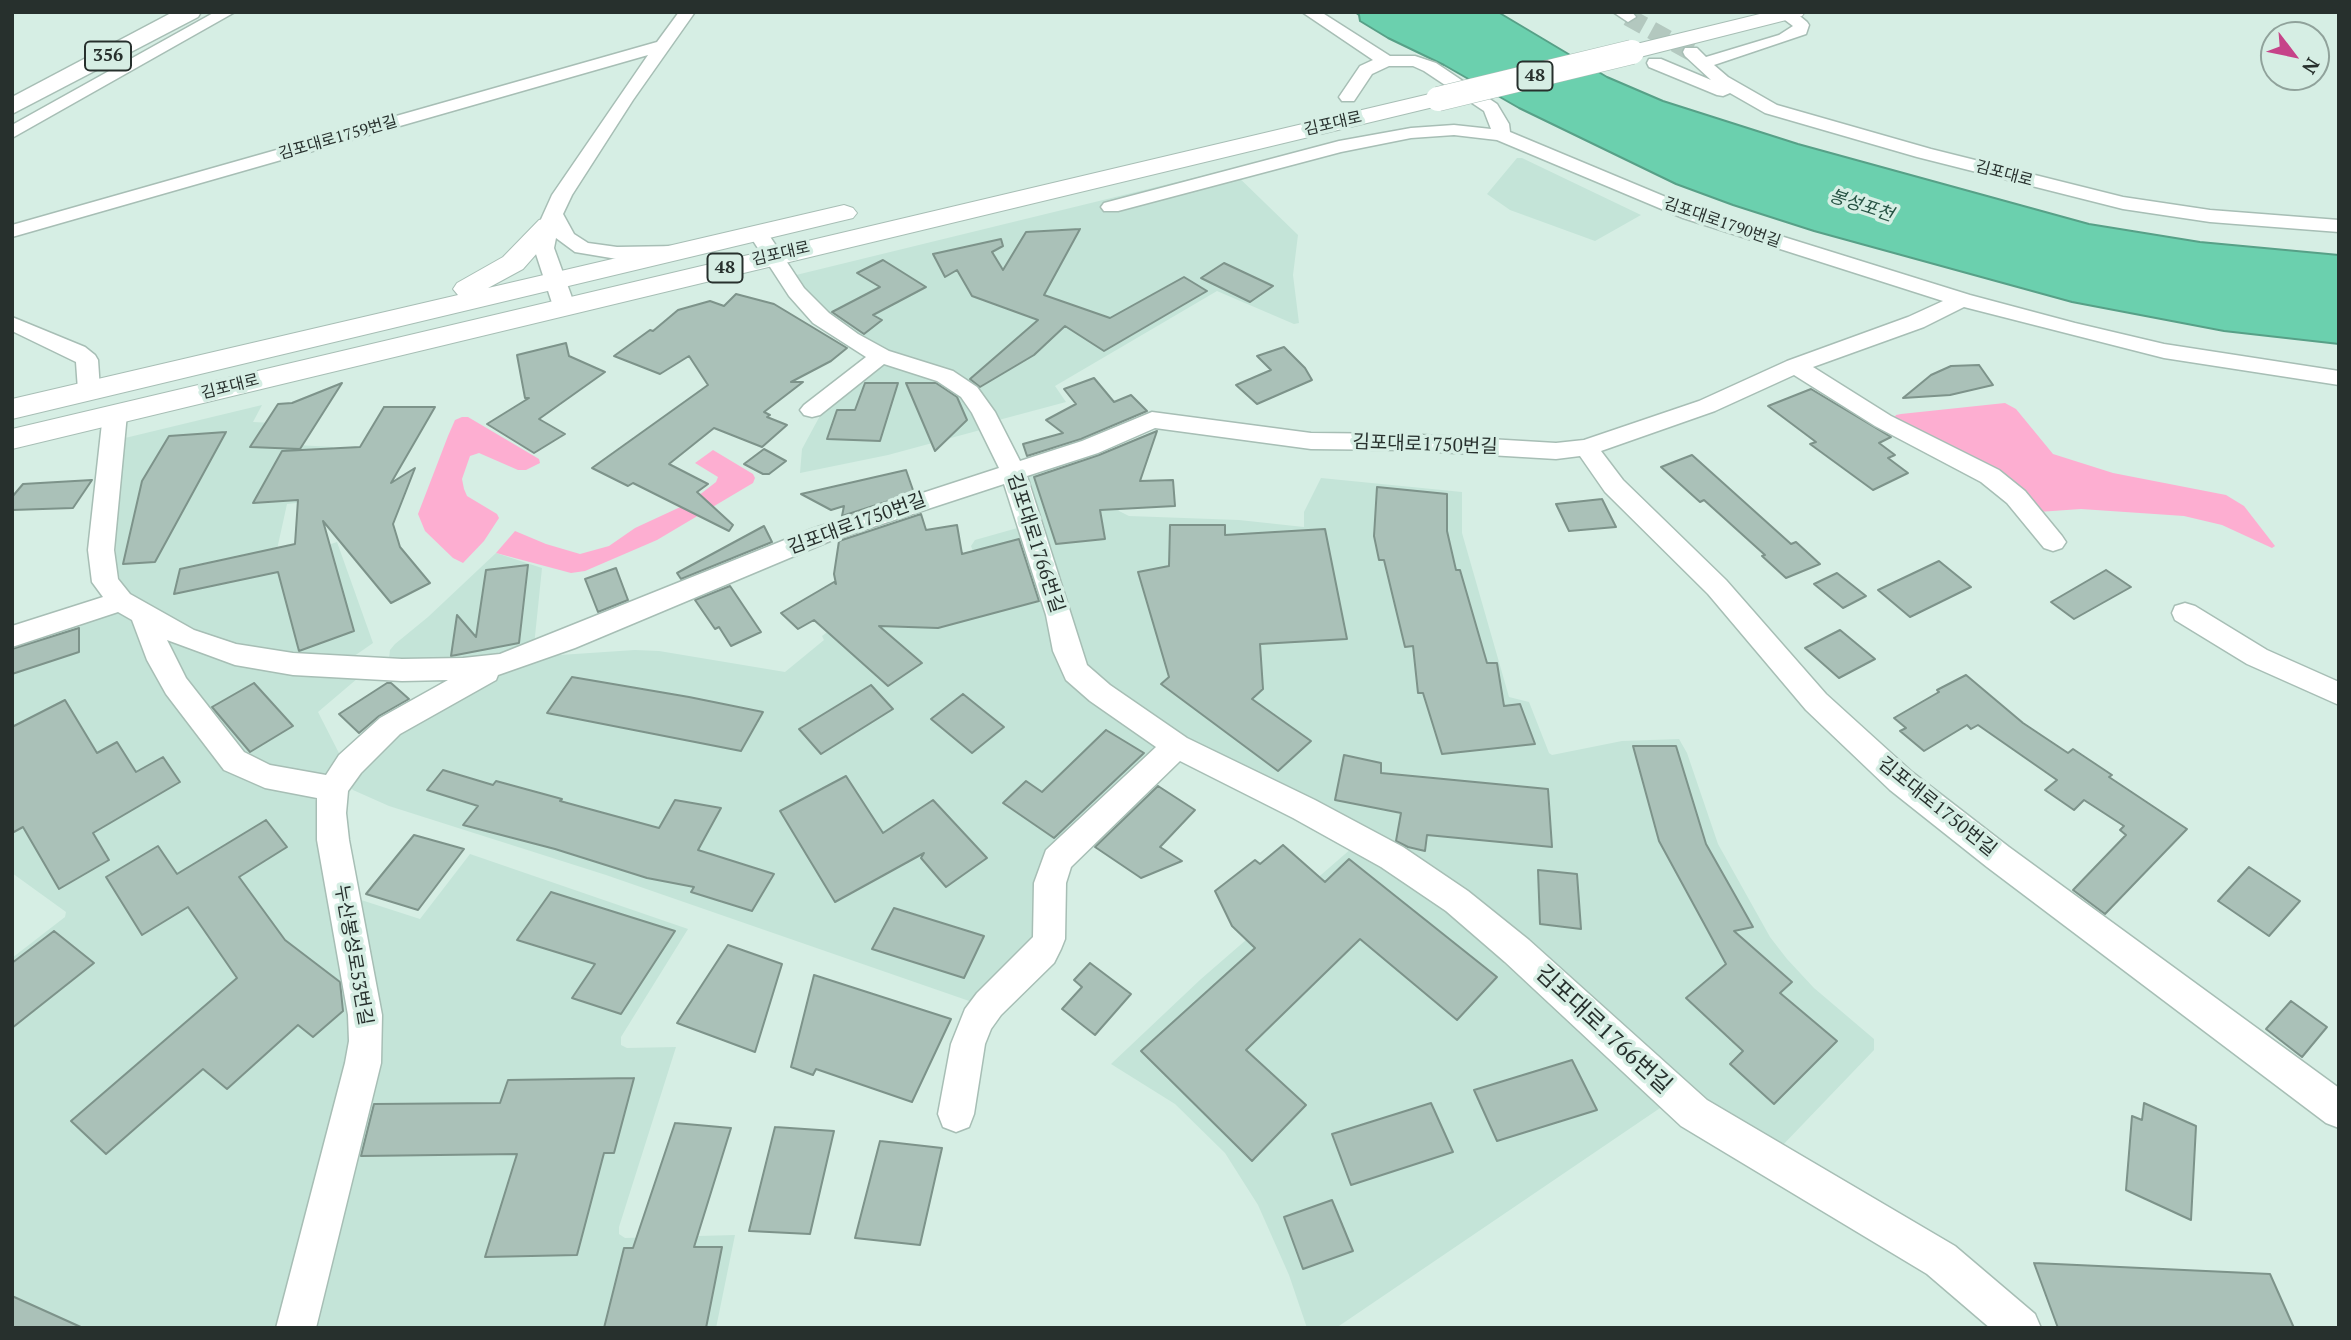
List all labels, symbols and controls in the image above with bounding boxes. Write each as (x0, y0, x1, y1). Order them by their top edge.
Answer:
north arrow (2260, 21, 2330, 91)
road number: 356 (85, 42, 131, 70)
text: N (2297, 54, 2326, 79)
road number: 48 (1518, 62, 1552, 90)
street label: 김포대로 (1302, 108, 1364, 140)
street label: 김포대로1759번길 (277, 112, 399, 164)
street label: 김포대로 (1973, 157, 2035, 191)
water label: 봉성포천 (1826, 185, 1896, 227)
street label: 김포대로1790번길 (1661, 194, 1783, 252)
street label: 김포대로 (750, 238, 812, 270)
road number: 48 (708, 254, 742, 282)
street label: 김포대로 (199, 371, 261, 403)
street label: 김포대로1750번길 (1352, 431, 1498, 459)
street label: 김포대로1766번길 (1002, 470, 1068, 616)
street label: 김포대로1750번길 (785, 488, 929, 560)
street label: 김포대로1750번길 (1873, 752, 2001, 862)
street label: 누산봉성로53번길 (329, 883, 377, 1027)
street label: 김포대로1766번길 (1529, 960, 1677, 1100)

